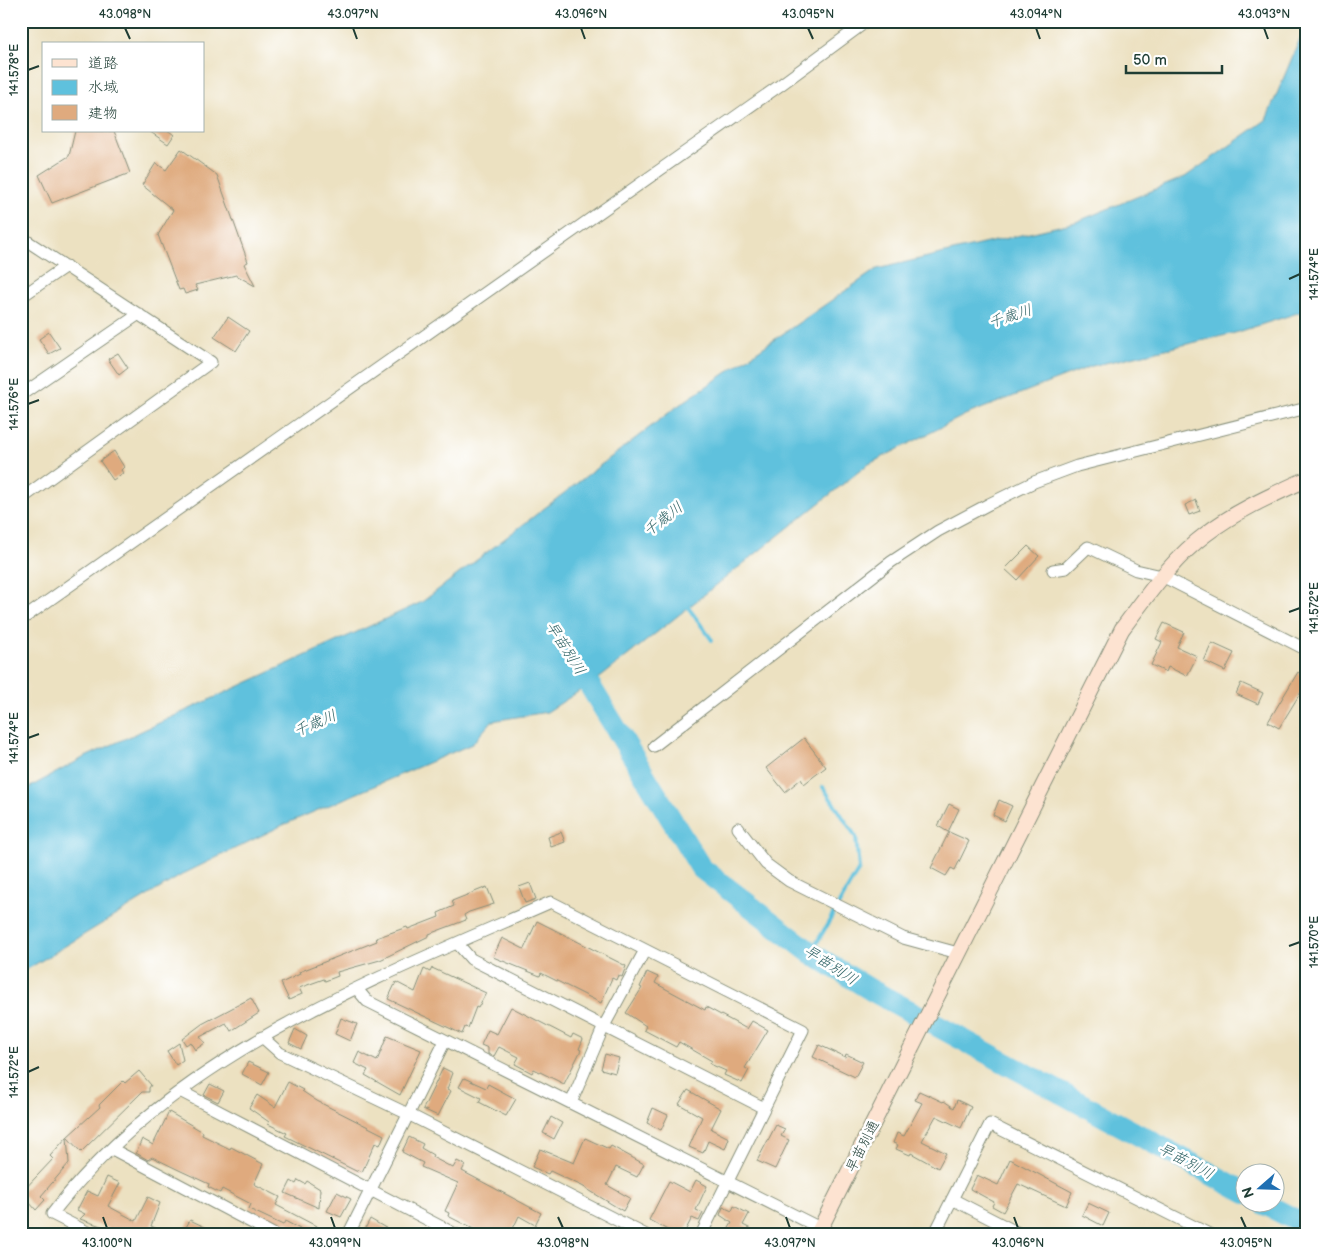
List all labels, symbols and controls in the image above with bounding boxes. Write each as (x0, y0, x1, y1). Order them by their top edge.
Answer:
text: 43.098°N (99, 7, 151, 22)
text: 43.097°N (327, 7, 379, 22)
text: 43.096°N (555, 7, 607, 22)
text: 43.095°N (782, 7, 834, 22)
text: 43.094°N (1010, 7, 1062, 22)
text: 43.093°N (1238, 7, 1290, 22)
legend (42, 42, 205, 132)
scale bar (1126, 42, 1222, 74)
text: 141.578°E (7, 44, 22, 96)
text: 50 m (1133, 51, 1167, 70)
text: 道路 (88, 54, 118, 73)
text: 水域 (88, 78, 118, 97)
text: 建物 (88, 104, 118, 123)
text: 141.574°E (1307, 248, 1322, 300)
water label: 千歳川 (986, 300, 1034, 332)
text: 141.576°E (7, 378, 22, 430)
water label: 千歳川 (640, 498, 687, 541)
text: 141.572°E (1307, 582, 1322, 634)
water label: 早苗別川 (542, 618, 590, 679)
water label: 千歳川 (291, 706, 340, 741)
text: 141.574°E (7, 712, 22, 764)
text: 141.570°E (1307, 916, 1322, 968)
water label: 早苗別川 (800, 941, 861, 990)
text: 141.572°E (7, 1046, 22, 1098)
street label: 早苗別通 (842, 1117, 883, 1175)
water label: 早苗別川 (1155, 1139, 1217, 1184)
north arrow (1236, 1164, 1286, 1214)
text: N (1238, 1184, 1258, 1200)
text: 43.100°N (82, 1236, 132, 1251)
text: 43.099°N (309, 1236, 361, 1251)
text: 43.098°N (537, 1236, 589, 1251)
text: 43.097°N (764, 1236, 816, 1251)
text: 43.096°N (992, 1236, 1044, 1251)
text: 43.095°N (1220, 1236, 1272, 1251)

